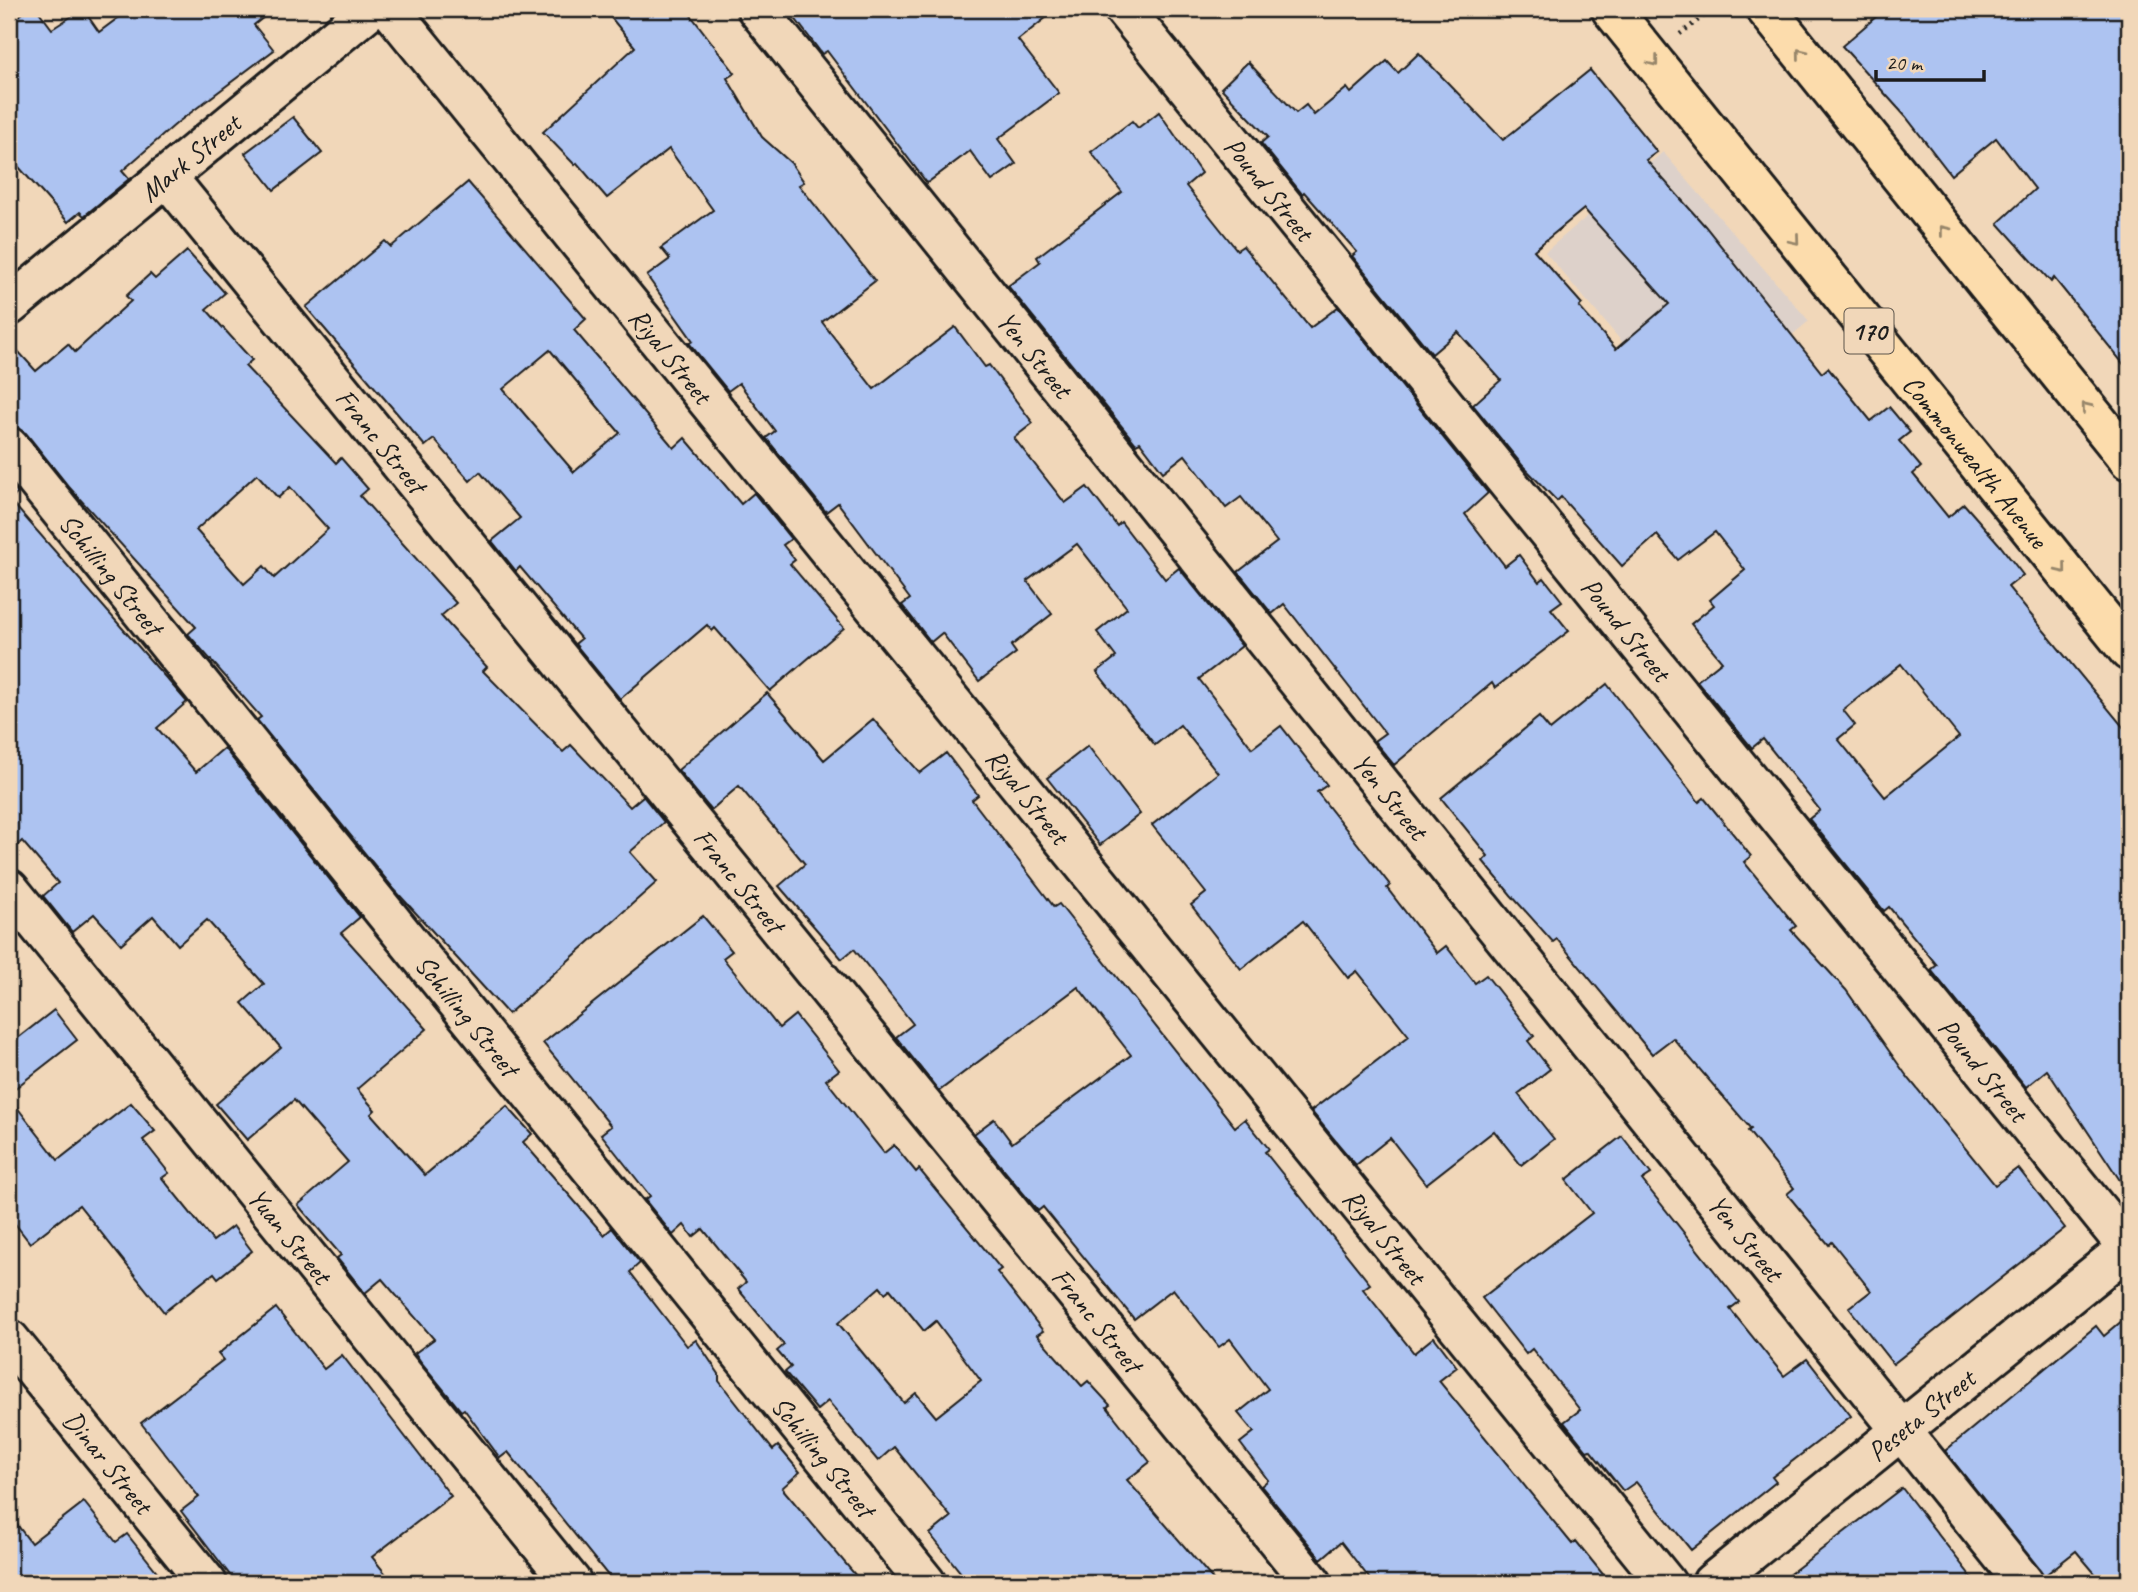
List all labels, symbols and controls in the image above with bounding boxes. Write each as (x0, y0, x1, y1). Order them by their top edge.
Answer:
scale bar (1876, 38, 1984, 82)
one-way arrow (1797, 48, 1810, 60)
text: 20 m (1886, 50, 1924, 76)
one-way arrow (1645, 54, 1658, 66)
street label: Mark Street (133, 104, 250, 209)
street label: Pound Street (1217, 130, 1323, 250)
one-way arrow (1940, 225, 1952, 238)
one-way arrow (1787, 232, 1799, 245)
street label: Riyal Street (621, 301, 721, 413)
street label: Yen Street (989, 304, 1082, 407)
road number: 170 (1844, 308, 1894, 354)
street label: Commonwealth Avenue (1895, 368, 2057, 557)
street label: Franc Street (328, 381, 436, 503)
one-way arrow (2082, 403, 2095, 415)
street label: Schilling Street (51, 506, 173, 645)
one-way arrow (2054, 560, 2066, 573)
street label: Pound Street (1574, 570, 1680, 690)
street label: Riyal Street (978, 741, 1078, 853)
street label: Yen Street (1344, 746, 1437, 849)
street label: Franc Street (686, 821, 794, 943)
street label: Schilling Street (408, 948, 529, 1086)
street label: Pound Street (1931, 1011, 2037, 1131)
street label: Yuan Street (240, 1180, 341, 1293)
street label: Riyal Street (1335, 1182, 1436, 1294)
street label: Yen Street (1700, 1187, 1793, 1290)
street label: Franc Street (1044, 1260, 1152, 1382)
street label: Peseta Street (1860, 1360, 1984, 1469)
street label: Schilling Street (764, 1389, 885, 1527)
street label: Dinar Street (56, 1403, 162, 1523)

